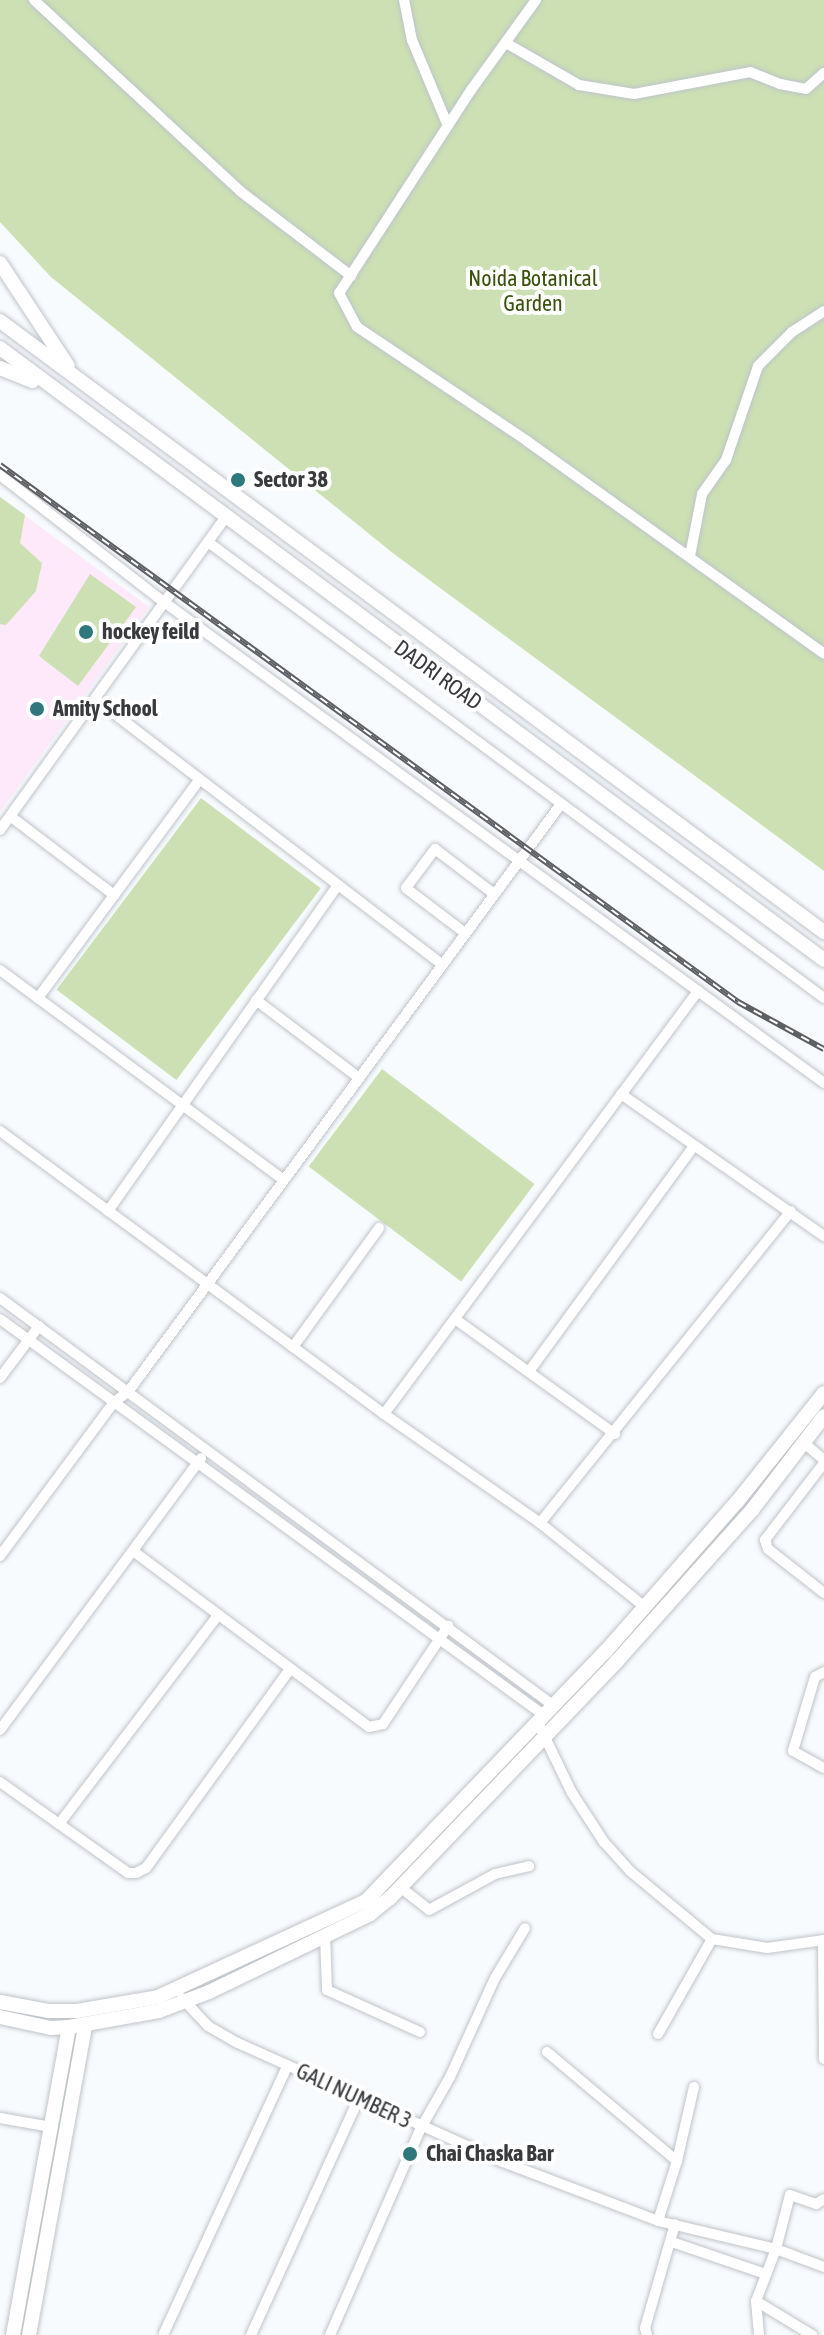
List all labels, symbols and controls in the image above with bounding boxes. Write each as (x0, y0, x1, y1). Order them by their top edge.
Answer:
park label: Noida Botanical Garden (468, 265, 598, 316)
place label: Sector 38 (254, 467, 328, 493)
marker: Sector 38 (229, 471, 247, 489)
place label: hockey feild (102, 619, 199, 645)
marker: hockey feild (77, 623, 95, 641)
street label: DADRI ROAD (389, 634, 487, 716)
place label: Amity School (53, 696, 158, 722)
marker: Amity School (28, 700, 46, 718)
street label: GALI NUMBER 3 (292, 2058, 416, 2134)
place label: Chai Chaska Bar (426, 2141, 554, 2167)
marker: Chai Chaska Bar (401, 2145, 419, 2163)

